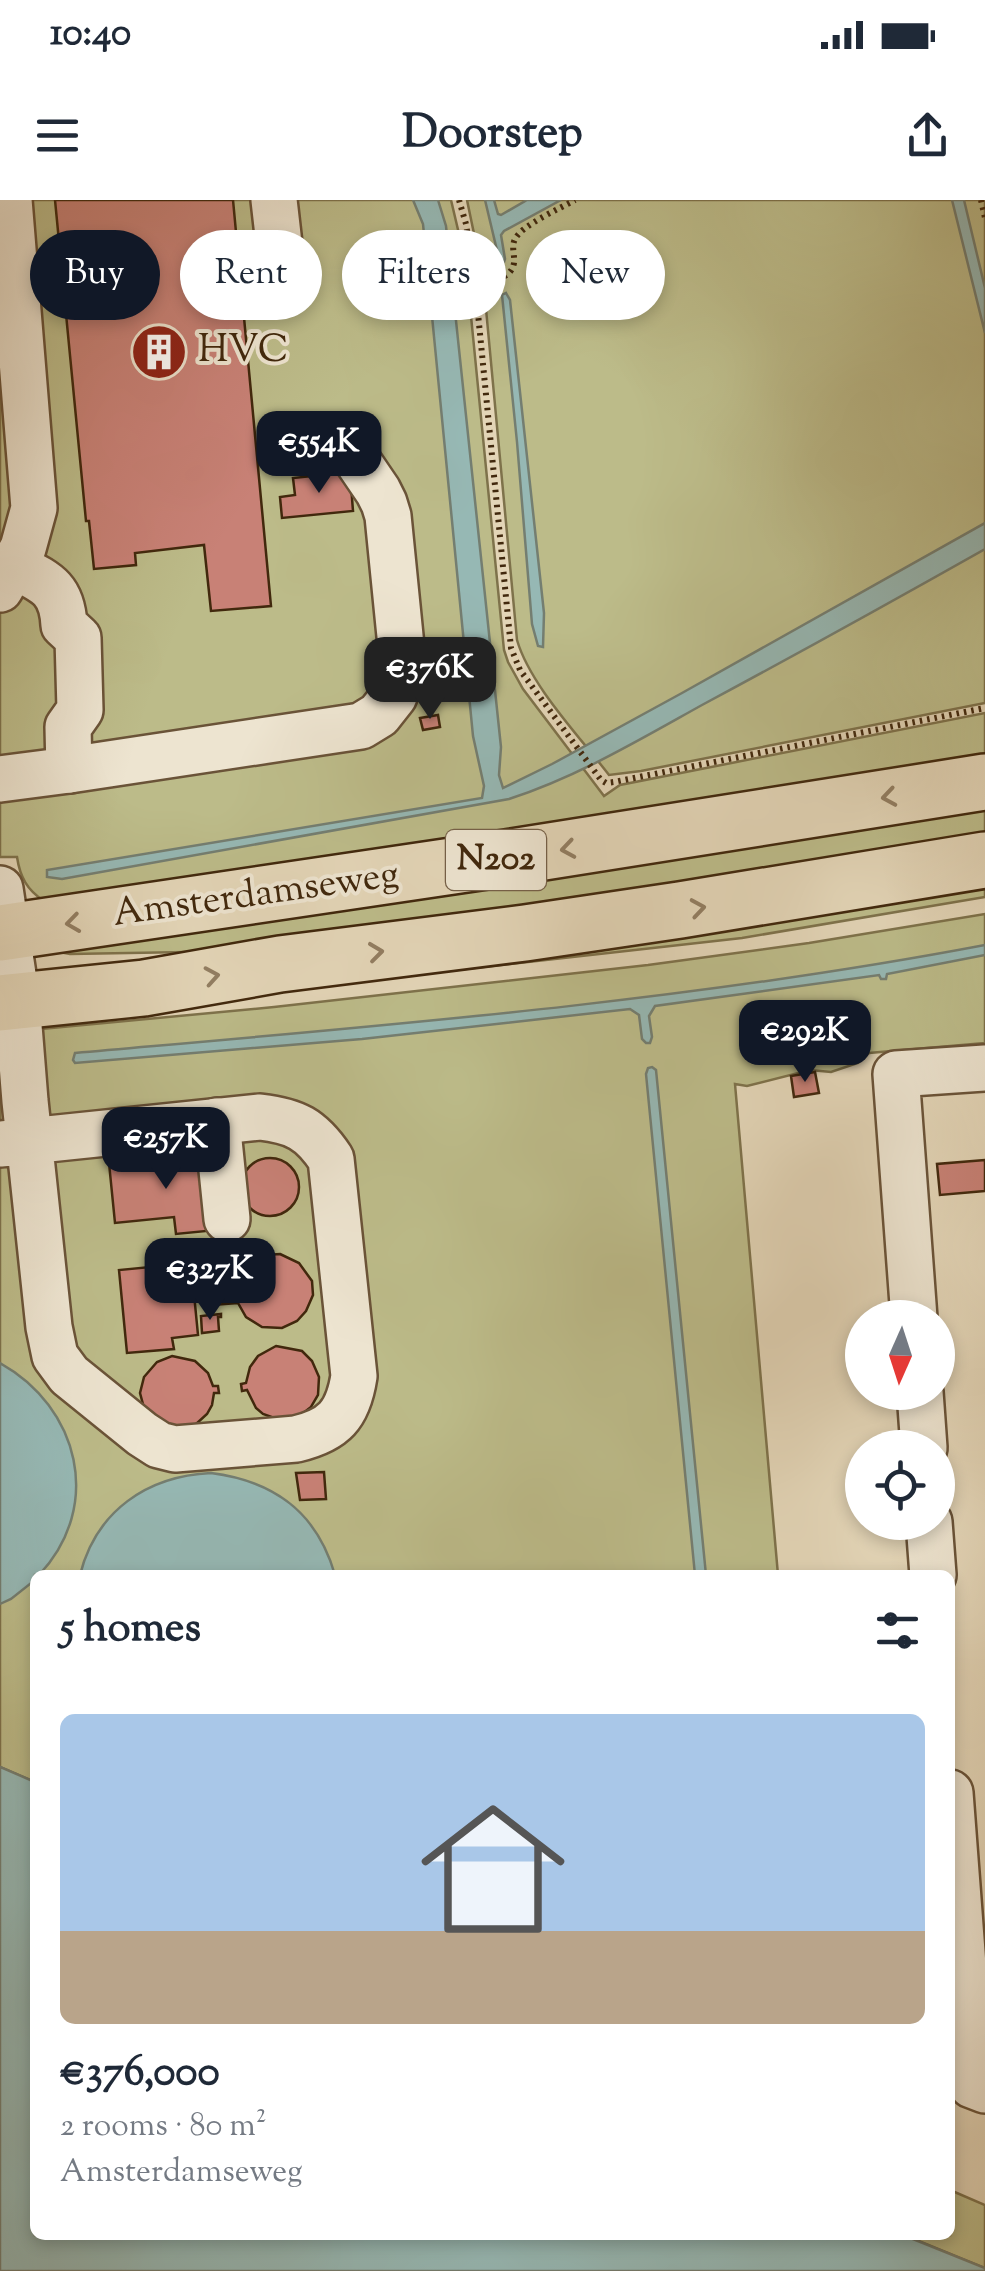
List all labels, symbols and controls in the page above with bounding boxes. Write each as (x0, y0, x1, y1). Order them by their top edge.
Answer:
text: 10:40 (50, 8, 131, 62)
text: Doorstep (402, 103, 583, 168)
icon: menu (30, 108, 85, 163)
icon: share (900, 108, 955, 163)
chip: Buy (30, 230, 160, 320)
chip: Rent (180, 230, 322, 320)
chip: Filters (342, 230, 506, 320)
chip: New (526, 230, 665, 320)
building icon: HVC (129, 322, 189, 382)
place label: HVC (198, 325, 288, 379)
pin: €554K (249, 411, 389, 496)
text: €554K (278, 420, 360, 466)
pin: €376K (360, 637, 500, 722)
text: €376K (386, 646, 474, 692)
one-way arrow (880, 786, 897, 807)
road number: N202 (446, 830, 546, 890)
one-way arrow (560, 837, 576, 858)
street label: Amsterdamseweg (110, 849, 402, 943)
one-way arrow (690, 898, 707, 919)
one-way arrow (65, 911, 82, 932)
one-way arrow (368, 943, 385, 964)
one-way arrow (204, 966, 220, 987)
pin: €292K (735, 1000, 875, 1085)
text: €292K (761, 1009, 849, 1055)
pin: €257K (96, 1107, 236, 1192)
text: €257K (124, 1116, 208, 1162)
pin: €327K (140, 1238, 280, 1323)
text: €327K (167, 1247, 253, 1293)
north arrow (845, 1300, 955, 1410)
map controls (845, 1300, 955, 1540)
button: locate (845, 1430, 955, 1540)
text: 5 homes (60, 1600, 201, 1660)
icon: filters (870, 1603, 925, 1658)
icon: home (403, 1779, 583, 1959)
text: €376,000 (60, 2044, 220, 2104)
text: 2 rooms · 80 m² (60, 2104, 267, 2150)
text: Amsterdamseweg (60, 2150, 303, 2196)

